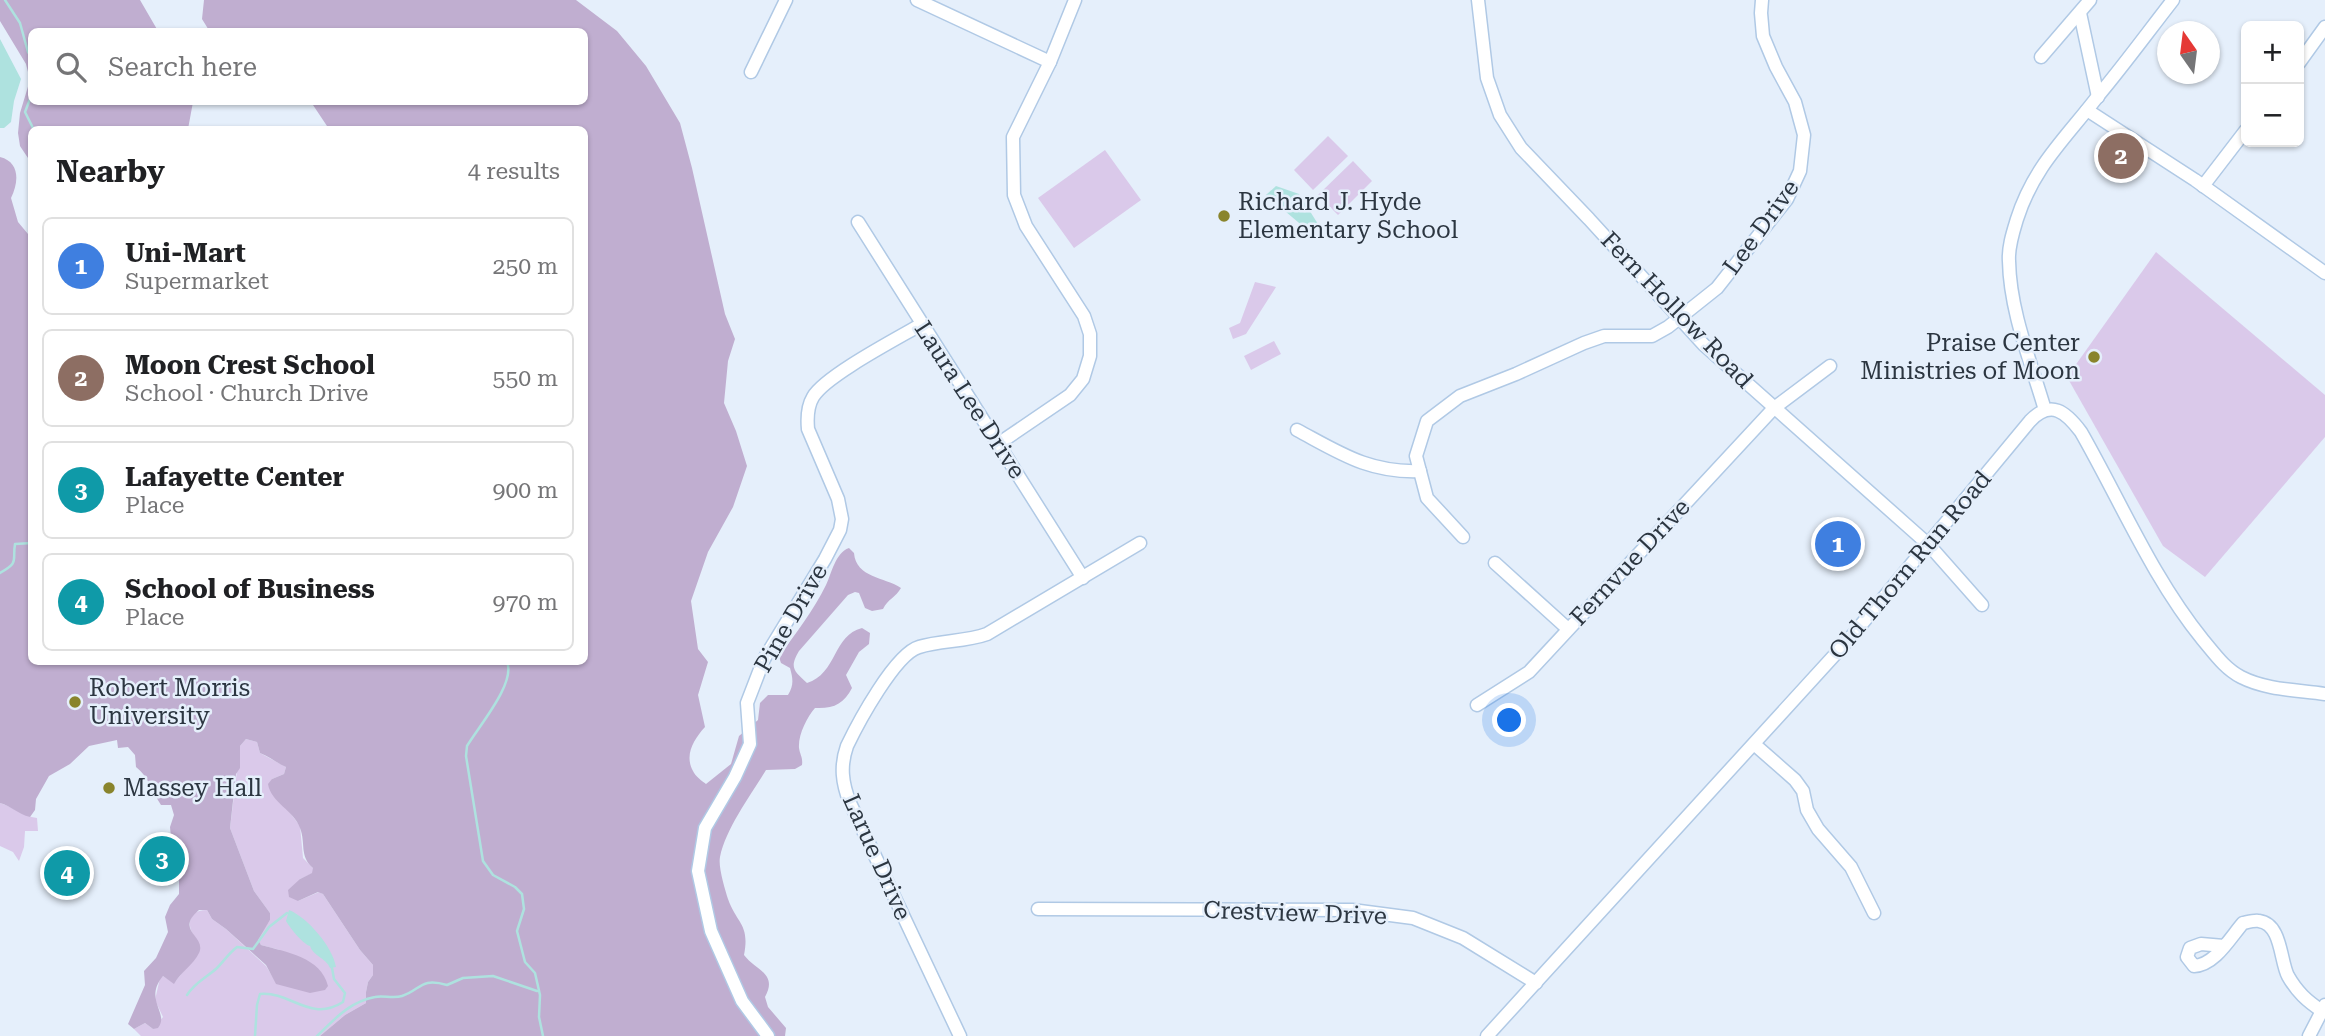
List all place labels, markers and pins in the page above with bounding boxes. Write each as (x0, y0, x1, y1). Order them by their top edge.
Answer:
pin: 2 (2098, 130, 2144, 182)
place label: Richard J. Hyde Elementary School (1238, 188, 1458, 244)
marker: Richard J. Hyde Elementary School (1216, 208, 1232, 224)
place label: Praise Center Ministries of Moon (1860, 329, 2080, 385)
marker: Praise Center Ministries of Moon (2086, 349, 2102, 365)
pin: 1 (1815, 518, 1861, 570)
place label: Robert Morris University (89, 674, 250, 730)
marker: Robert Morris University (67, 694, 83, 710)
place label: Massey Hall (123, 774, 262, 802)
marker: Massey Hall (101, 780, 117, 796)
pin: 3 (139, 833, 185, 885)
pin: 4 (44, 847, 90, 899)

